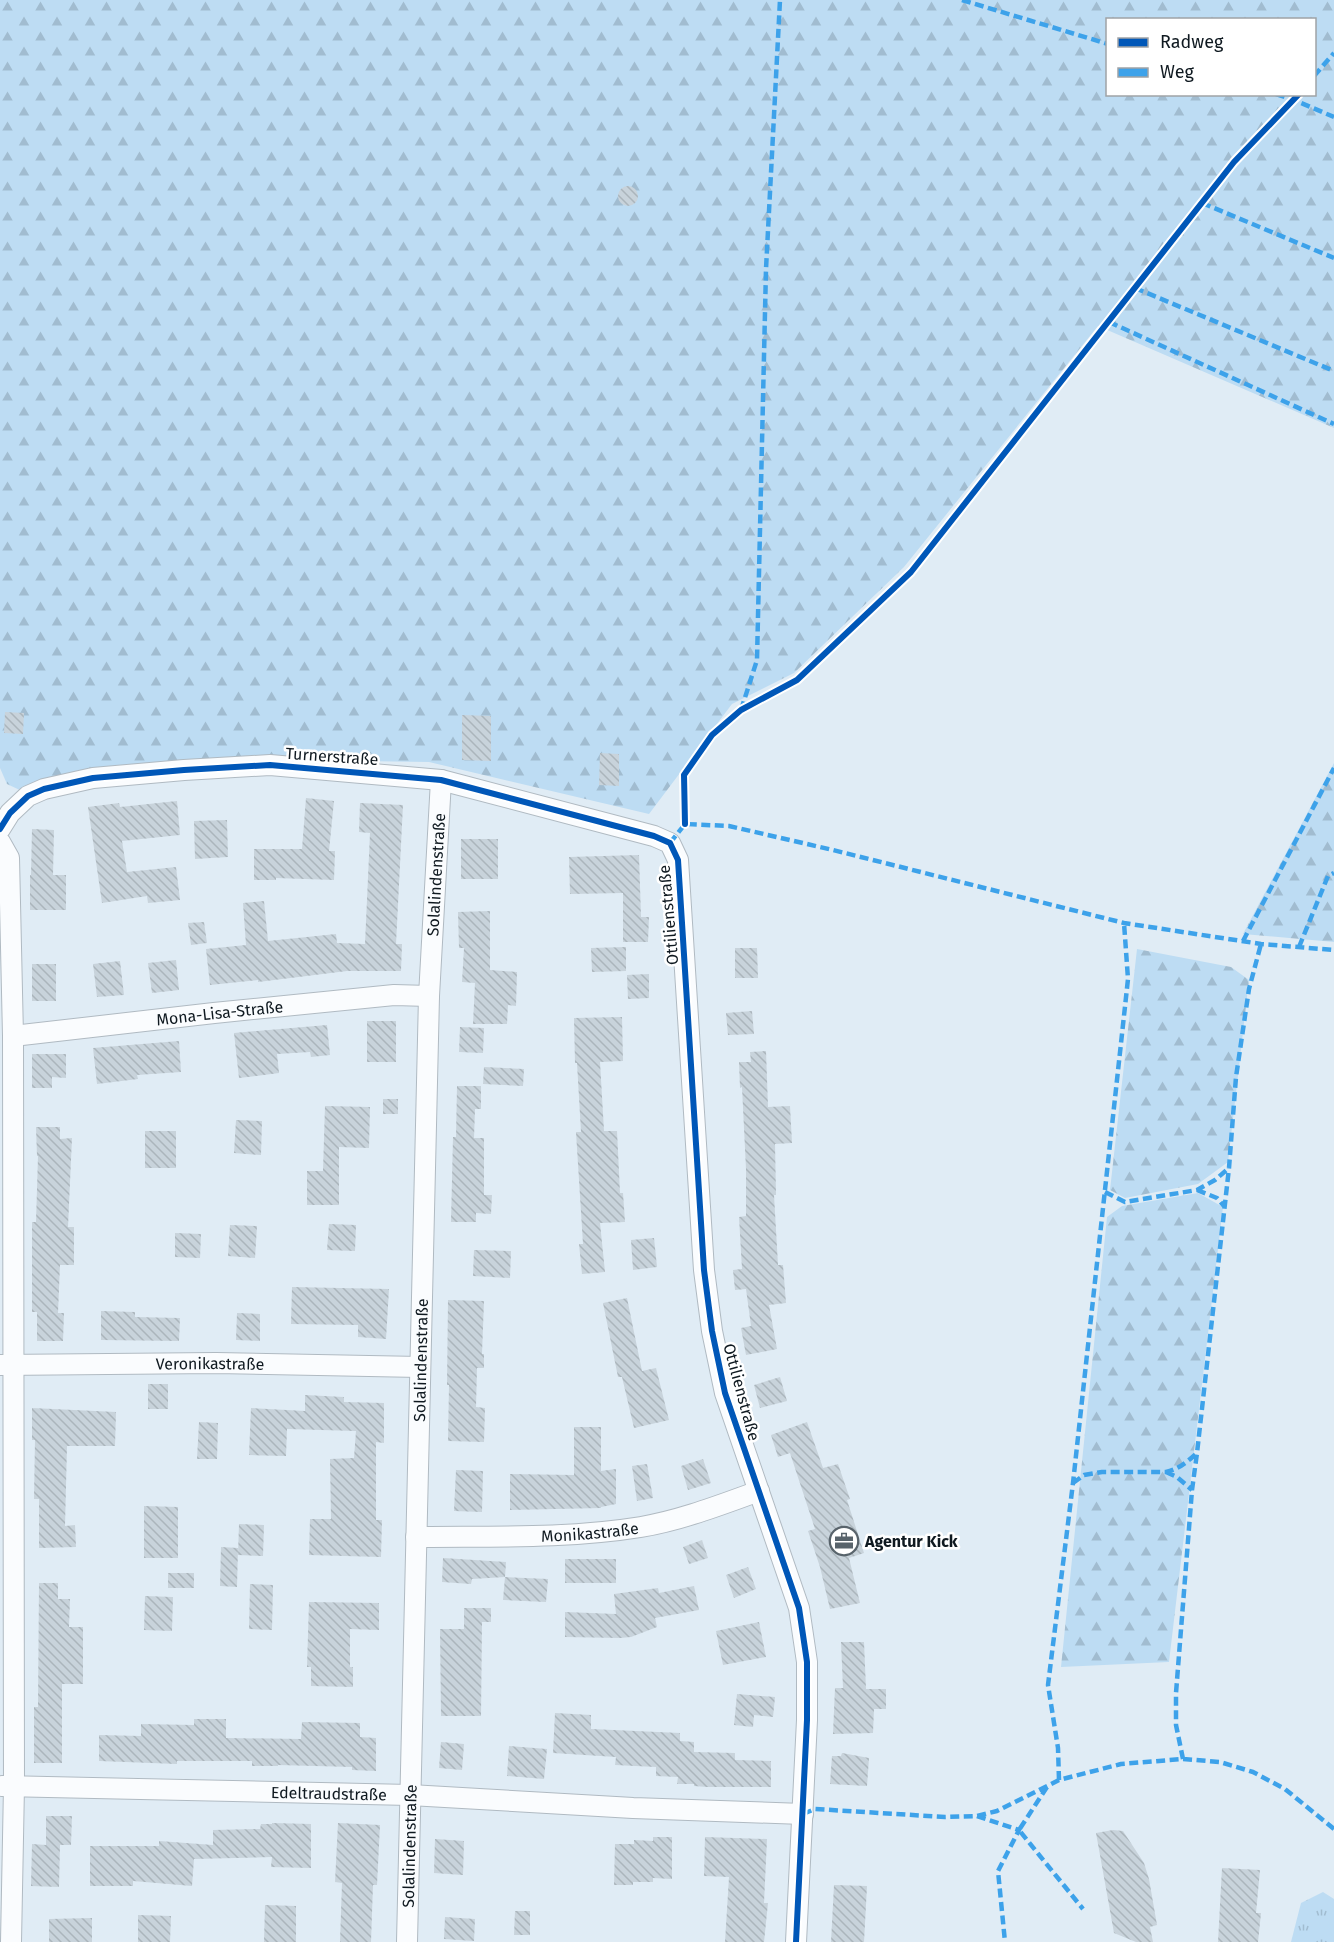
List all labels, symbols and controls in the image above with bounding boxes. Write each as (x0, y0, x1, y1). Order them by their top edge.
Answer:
legend (1106, 18, 1316, 96)
text: Radweg (1160, 31, 1224, 53)
text: Weg (1160, 61, 1194, 83)
street label: Turnerstraße (285, 744, 379, 769)
street label: Solalindenstraße (423, 812, 449, 937)
street label: Ottilienstraße (655, 864, 682, 966)
street label: Mona-Lisa-Straße (155, 997, 284, 1030)
street label: Solalindenstraße (410, 1298, 432, 1422)
street label: Ottilienstraße (719, 1341, 764, 1443)
street label: Veronikastraße (156, 1354, 264, 1374)
street label: Monikastraße (541, 1518, 640, 1546)
office icon: Agentur Kick (828, 1525, 860, 1557)
place label: Agentur Kick (864, 1532, 958, 1551)
street label: Edeltraudstraße (271, 1783, 387, 1804)
street label: Solalindenstraße (399, 1784, 421, 1908)

